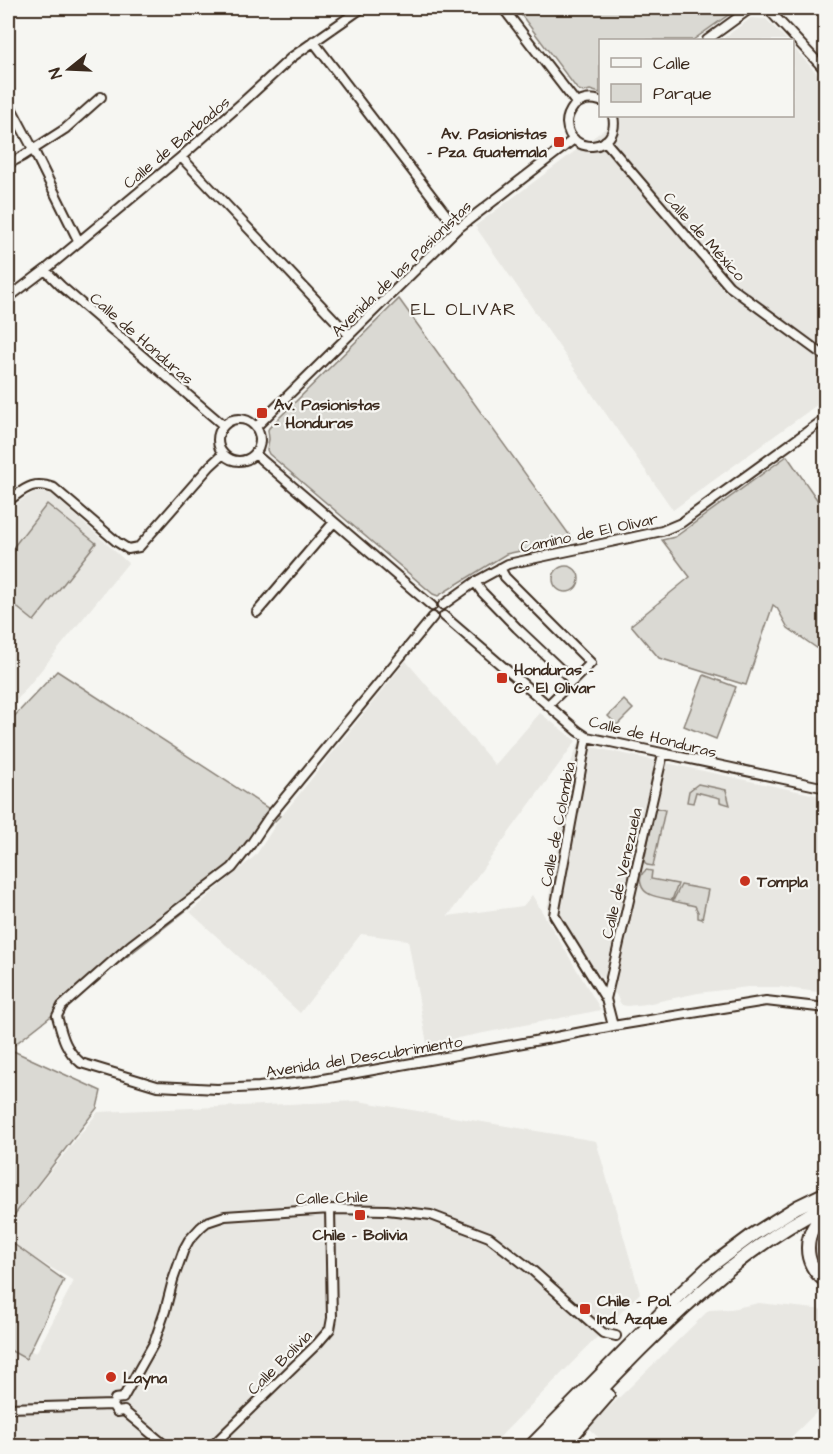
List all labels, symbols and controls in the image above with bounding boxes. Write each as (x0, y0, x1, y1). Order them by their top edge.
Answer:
north arrow (39, 39, 99, 99)
legend (599, 39, 794, 117)
text: Calle (653, 51, 691, 76)
text: N (44, 65, 68, 81)
text: Parque (653, 81, 712, 106)
street label: Calle de Barbados (118, 91, 235, 194)
place label: Av. Pasionistas - Pza. Guatemala (427, 123, 548, 163)
marker: Av. Pasionistas - Pza. Guatemala (552, 135, 566, 149)
street label: Calle de México (658, 187, 751, 286)
street label: Avenida de las Pasionistas (327, 196, 477, 342)
street label: Calle de Honduras (85, 288, 198, 390)
district label: EL OLIVAR (411, 297, 517, 322)
place label: Av. Pasionistas - Honduras (274, 394, 380, 434)
marker: Av. Pasionistas - Honduras (255, 406, 269, 420)
street label: Camino de El Olivar (518, 508, 660, 558)
place label: Honduras - Cº El Olivar (514, 659, 596, 699)
marker: Honduras - Cº El Olivar (495, 671, 509, 685)
street label: Calle de Honduras (587, 710, 719, 763)
street label: Calle de Colombia (535, 760, 581, 888)
street label: Calle de Venezuela (596, 806, 648, 941)
place label: Tompla (756, 871, 809, 893)
marker: Tompla (738, 874, 752, 888)
street label: Avenida del Descubrimiento (264, 1031, 464, 1083)
street label: Calle Chile (295, 1186, 369, 1210)
marker: Chile - Bolivia (353, 1208, 367, 1222)
place label: Chile - Bolivia (313, 1224, 408, 1246)
place label: Chile - Pol. Ind. Azque (597, 1290, 672, 1330)
marker: Chile - Pol. Ind. Azque (578, 1302, 592, 1316)
street label: Calle Bolivia (242, 1325, 317, 1400)
place label: Layna (123, 1367, 168, 1390)
marker: Layna (104, 1370, 118, 1384)

